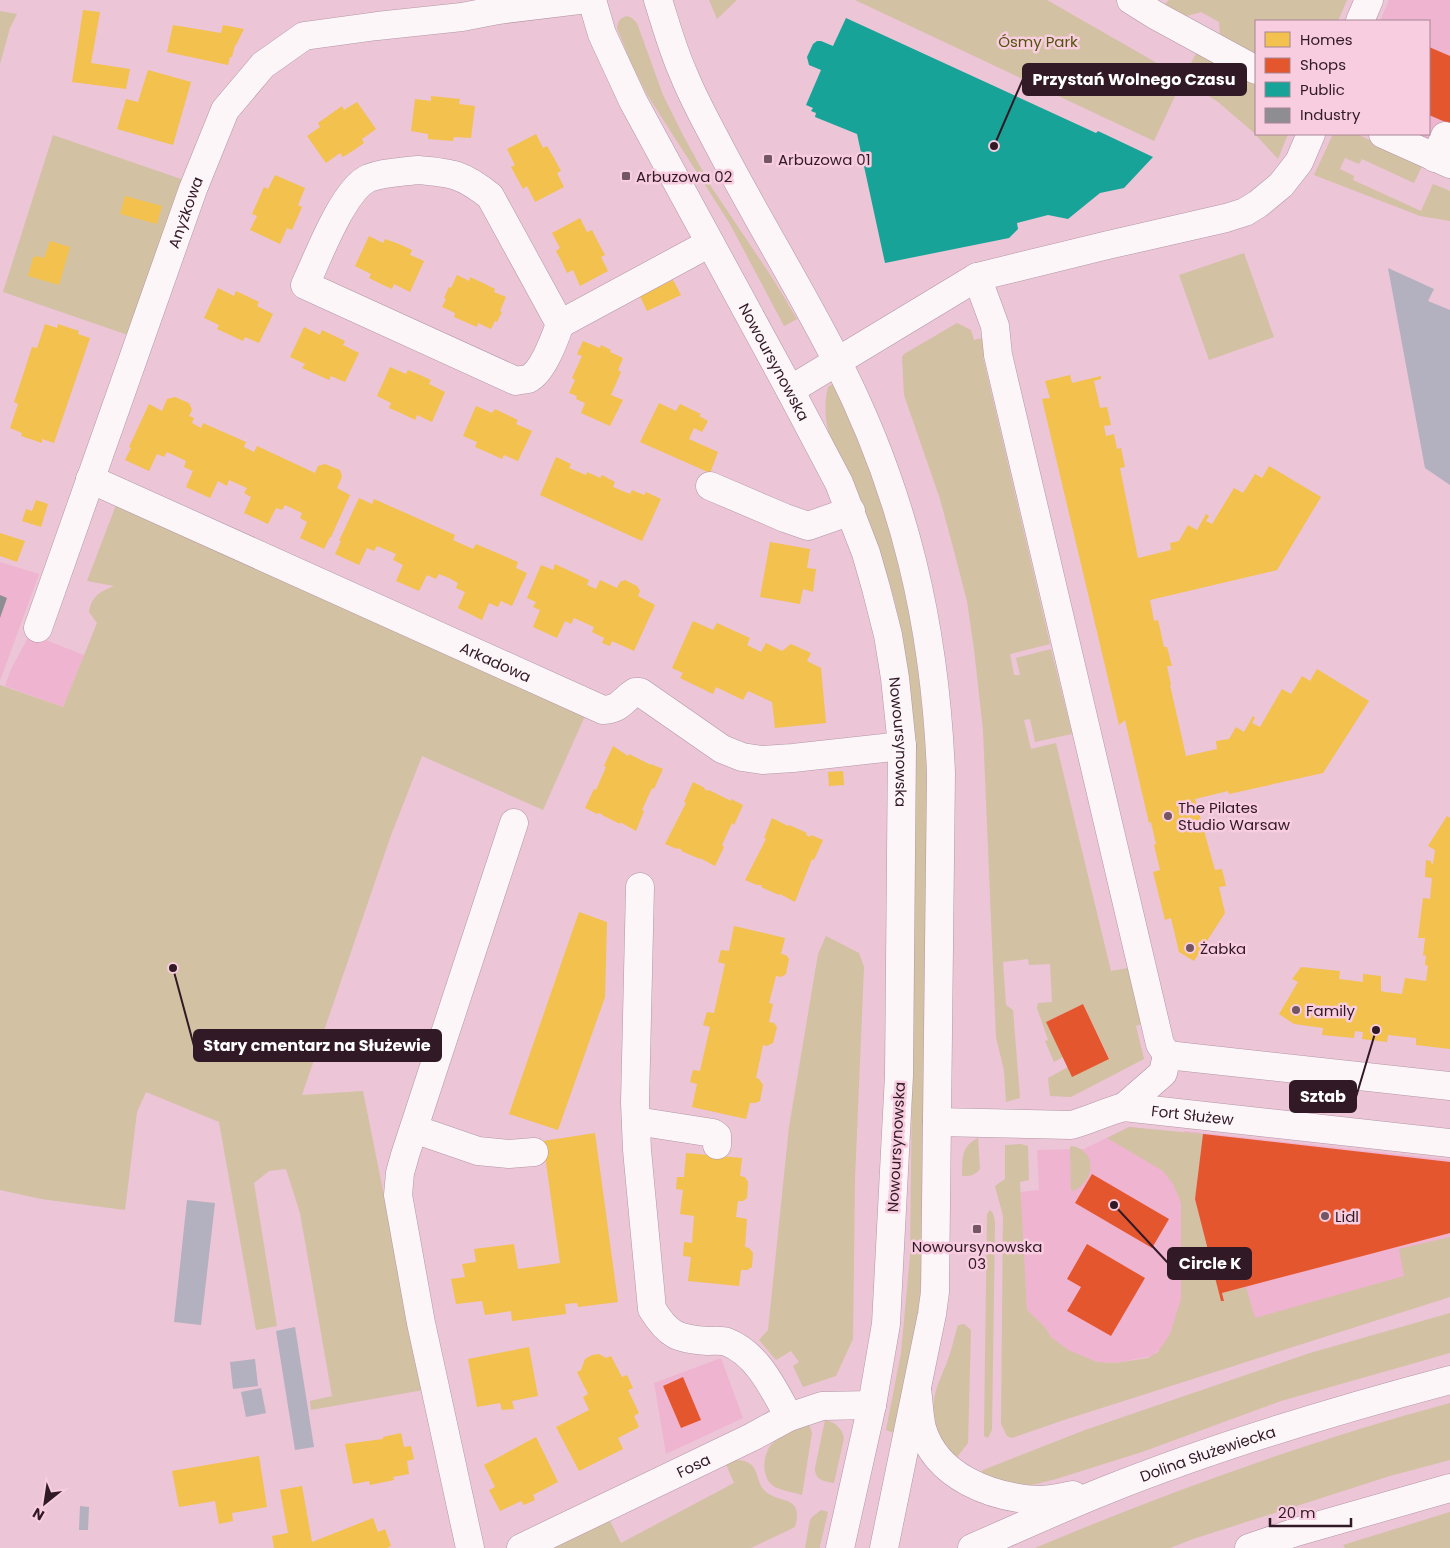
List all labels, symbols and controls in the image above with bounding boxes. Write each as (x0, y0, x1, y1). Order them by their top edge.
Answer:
legend (1255, 20, 1430, 135)
text: Homes (1300, 29, 1353, 50)
park label: Ósmy Park (998, 31, 1078, 52)
text: Shops (1300, 54, 1346, 75)
callout: Przystań Wolnego Czasu (1023, 64, 1246, 95)
text: Przystań Wolnego Czasu (1033, 68, 1235, 91)
text: Public (1300, 79, 1345, 100)
text: Industry (1300, 104, 1361, 125)
place label: Arbuzowa 01 (778, 149, 871, 170)
marker: Arbuzowa 01 (762, 153, 774, 165)
place label: Arbuzowa 02 (636, 166, 732, 187)
marker: Arbuzowa 02 (620, 170, 632, 182)
street label: Anyżkowa (162, 173, 208, 251)
street label: Nowoursynowska (734, 299, 815, 424)
street label: Arkadowa (457, 637, 535, 687)
street label: Nowoursynowska (884, 676, 913, 807)
place label: The Pilates Studio Warsaw (1178, 797, 1291, 835)
marker: The Pilates Studio Warsaw (1162, 810, 1174, 822)
place label: Żabka (1200, 938, 1246, 959)
marker: Żabka (1184, 942, 1196, 954)
place label: Family (1306, 1000, 1356, 1021)
marker: Family (1290, 1004, 1302, 1016)
callout: Stary cmentarz na Służewie (194, 1030, 441, 1061)
text: Stary cmentarz na Służewie (203, 1034, 431, 1057)
street label: Nowoursynowska (882, 1081, 910, 1213)
callout: Sztab (1290, 1081, 1356, 1112)
text: Sztab (1300, 1085, 1346, 1108)
street label: Fort Służew (1150, 1100, 1236, 1130)
place label: Lidl (1335, 1206, 1359, 1227)
marker: Lidl (1319, 1210, 1331, 1222)
marker: Nowoursynowska 03 (971, 1223, 983, 1235)
place label: Nowoursynowska 03 (912, 1236, 1042, 1274)
callout: Circle K (1168, 1248, 1251, 1279)
text: Circle K (1179, 1252, 1241, 1275)
street label: Dolina Służewiecka (1137, 1420, 1278, 1487)
street label: Fosa (673, 1448, 714, 1482)
north arrow (20, 1478, 70, 1528)
scale bar (1270, 1496, 1351, 1528)
text: 20 m (1278, 1502, 1316, 1523)
text: N (29, 1503, 48, 1526)

